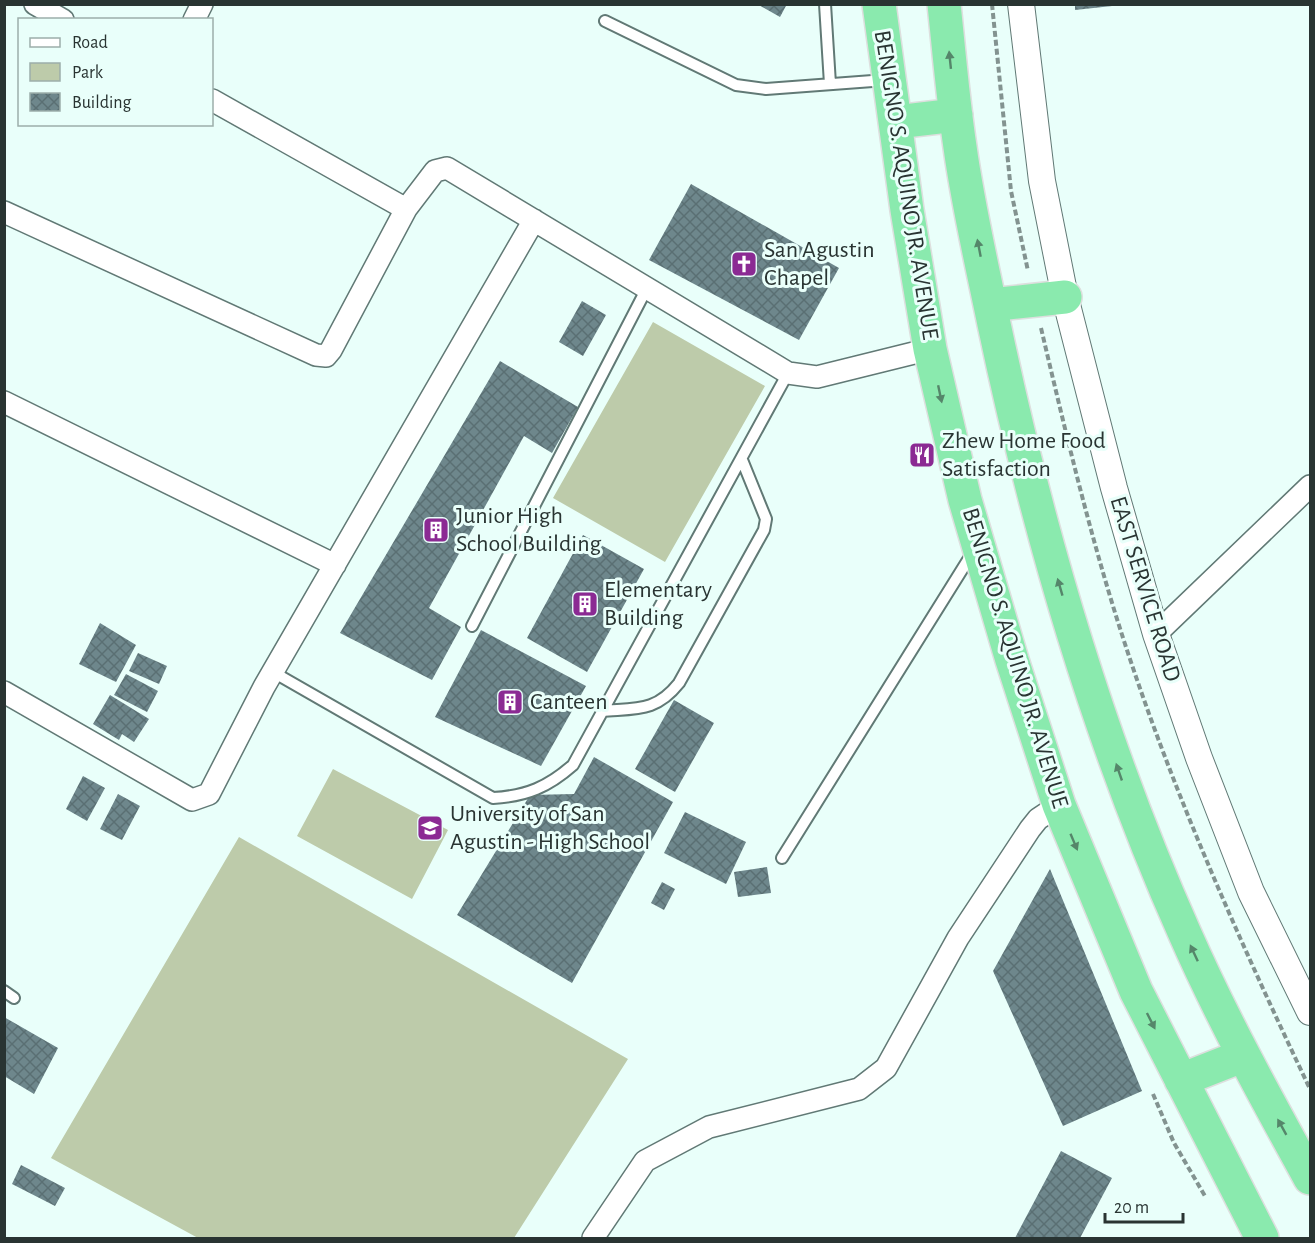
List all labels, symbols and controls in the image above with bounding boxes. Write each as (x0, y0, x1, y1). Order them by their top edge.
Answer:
legend (18, 18, 213, 126)
street label: BENIGNO S. AQUINO JR. AVENUE (870, 29, 942, 342)
text: Road (72, 34, 108, 52)
one-way arrow (945, 50, 955, 69)
text: Park (72, 64, 104, 82)
text: Building (72, 94, 132, 112)
place label: San Agustin Chapel (764, 238, 875, 290)
one-way arrow (974, 238, 983, 257)
church icon: San Agustin Chapel (729, 249, 759, 279)
one-way arrow (936, 385, 945, 404)
place label: Zhew Home Food Satisfaction (942, 429, 1106, 481)
restaurant icon: Zhew Home Food Satisfaction (907, 440, 937, 470)
street label: EAST SERVICE ROAD (1105, 493, 1185, 685)
place label: Junior High School Building (456, 504, 602, 556)
street label: BENIGNO S. AQUINO JR. AVENUE (958, 505, 1072, 812)
building icon: Junior High School Building (421, 515, 451, 545)
place label: Elementary Building (604, 578, 712, 630)
one-way arrow (1055, 578, 1064, 596)
building icon: Elementary Building (570, 589, 600, 619)
building icon: Canteen (495, 687, 525, 717)
place label: Canteen (530, 690, 608, 714)
one-way arrow (1114, 763, 1124, 781)
place label: University of San Agustin - High School (450, 802, 650, 854)
school or university icon: University of San Agustin - High School (415, 813, 445, 843)
one-way arrow (1070, 833, 1079, 851)
one-way arrow (1189, 944, 1198, 961)
one-way arrow (1146, 1012, 1156, 1030)
one-way arrow (1277, 1118, 1287, 1135)
scale bar (1105, 1186, 1183, 1224)
text: 20 m (1114, 1199, 1149, 1217)

